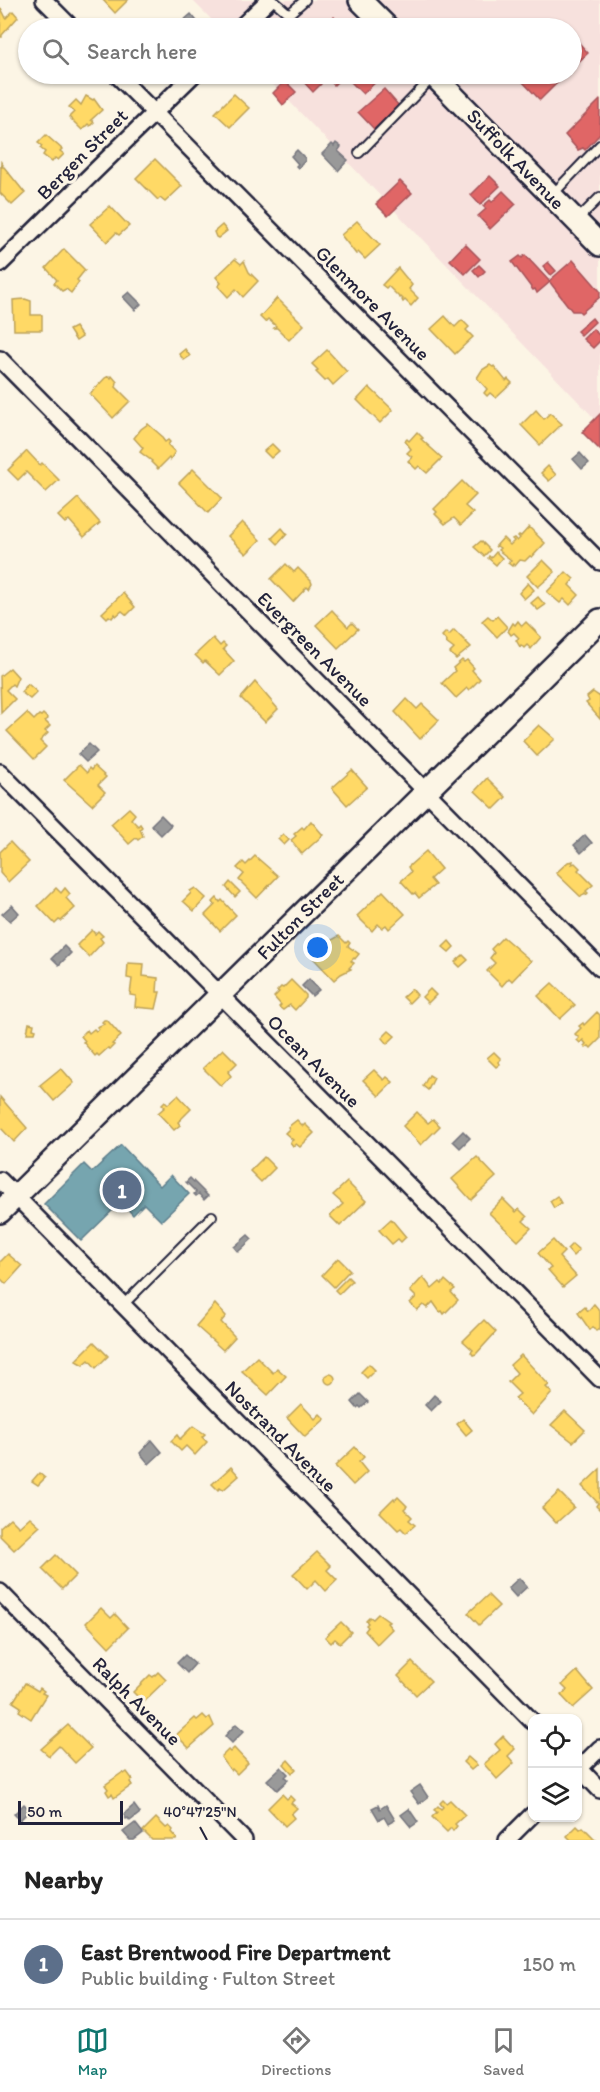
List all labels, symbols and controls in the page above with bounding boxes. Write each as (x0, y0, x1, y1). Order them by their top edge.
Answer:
search box (18, 18, 582, 84)
icon: search (39, 35, 72, 68)
text: Search here (87, 38, 197, 65)
street label: Bergen Street (31, 103, 133, 205)
street label: Suffolk Avenue (462, 104, 570, 214)
street label: Glenmore Avenue (311, 241, 435, 365)
street label: Evergreen Avenue (252, 586, 378, 712)
street label: Fulton Street (251, 867, 349, 965)
your location (303, 933, 332, 962)
street label: Ocean Avenue (262, 1009, 366, 1113)
pin: 1 (102, 1168, 142, 1212)
street label: Nostrand Avenue (220, 1375, 342, 1497)
street label: Ralph Avenue (88, 1652, 186, 1750)
map controls (528, 1714, 582, 1822)
button: locate (528, 1714, 582, 1768)
button: layers (528, 1768, 582, 1822)
scale bar (18, 1798, 123, 1826)
text: 50 m (27, 1802, 62, 1821)
text: 40°47'25"N (163, 1803, 237, 1821)
text: Nearby (24, 1863, 103, 1895)
text: East Brentwood Fire Department (81, 1939, 391, 1966)
text: 1 (39, 1952, 48, 1976)
text: 150 m (523, 1952, 576, 1976)
text: Public building · Fulton Street (81, 1966, 335, 1990)
tab: Map (76, 2024, 109, 2079)
tab: Directions (261, 2024, 331, 2079)
tab: Saved (483, 2024, 524, 2079)

